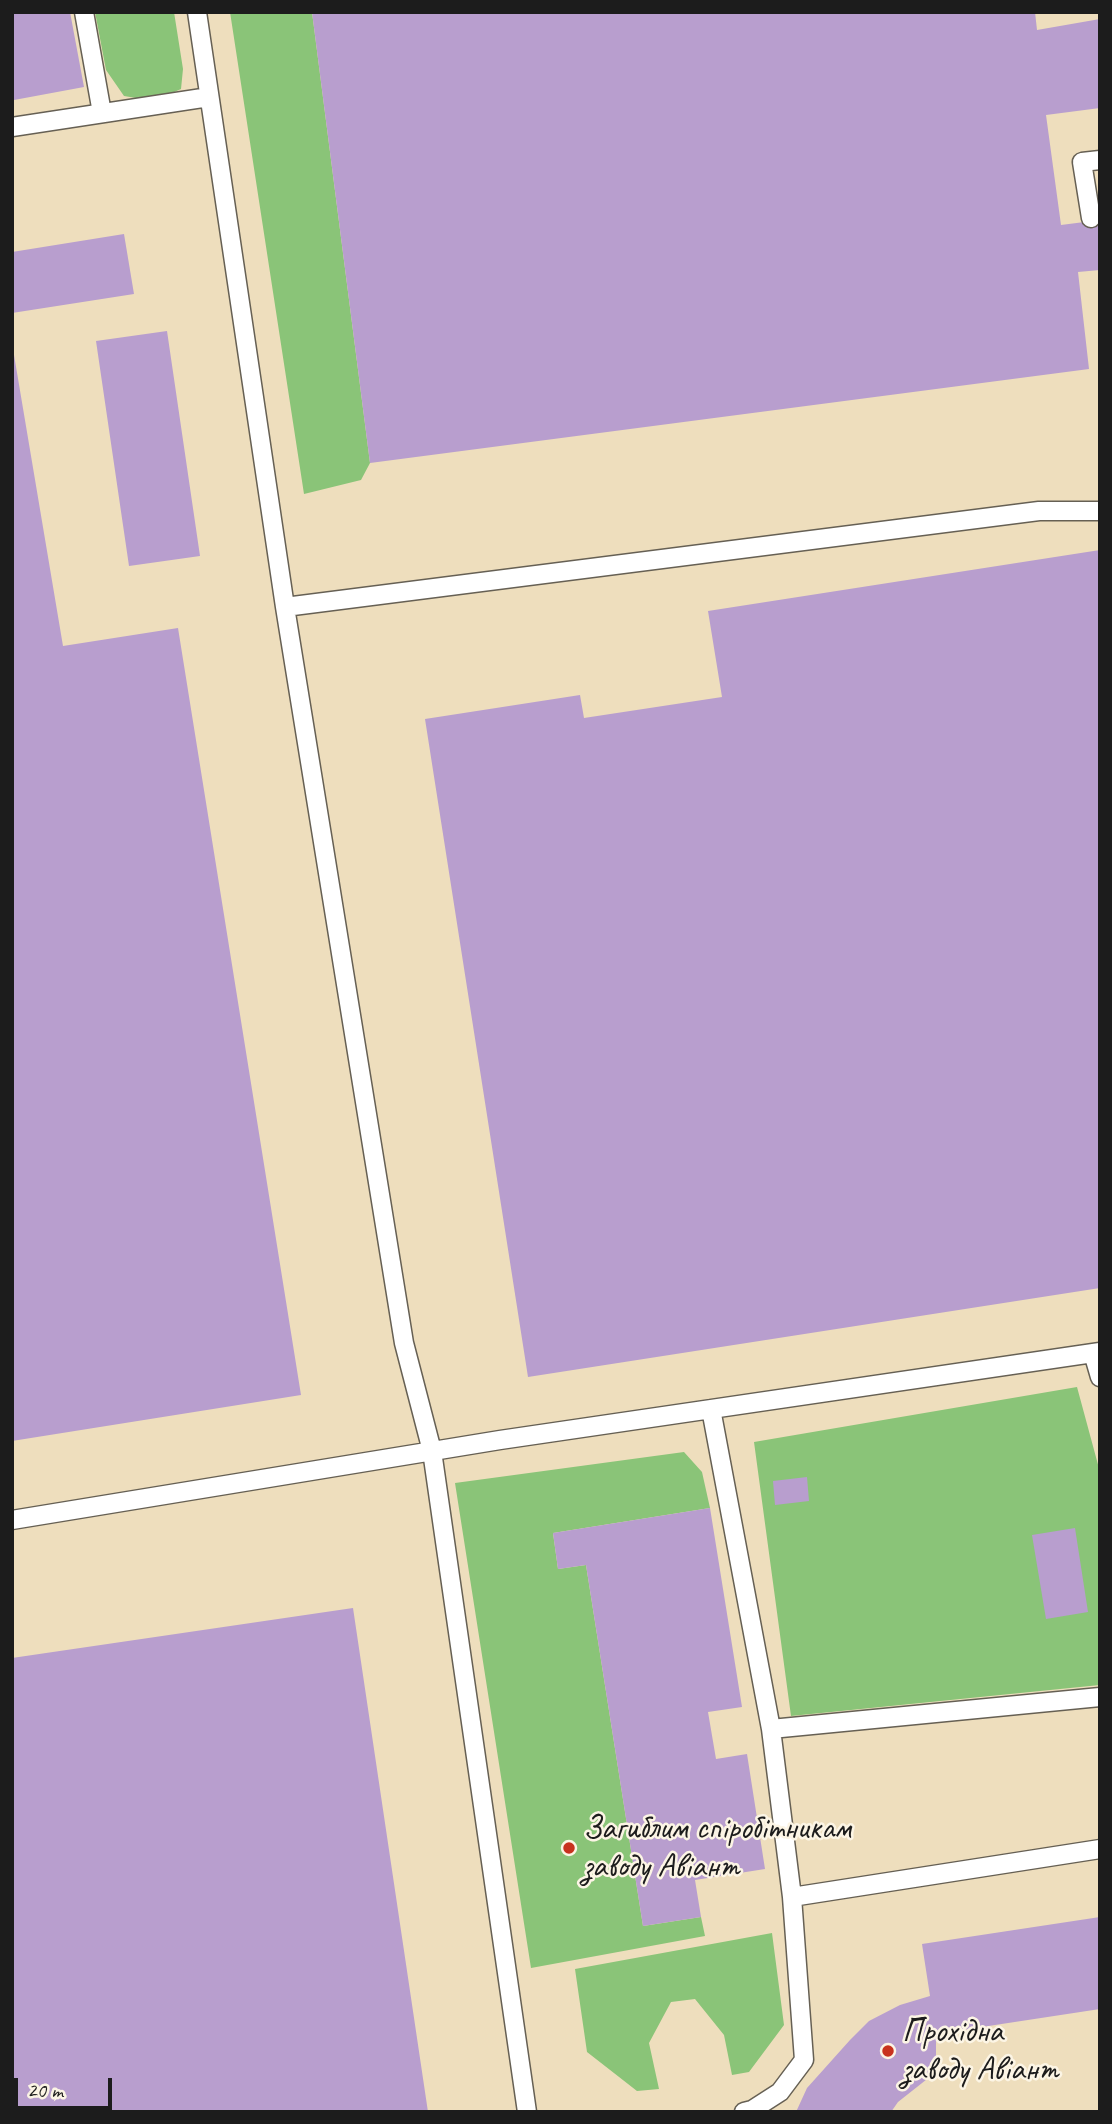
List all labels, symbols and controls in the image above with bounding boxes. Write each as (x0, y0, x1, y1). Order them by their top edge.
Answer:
place label: Загиблим спіробітникам заводу Авіант (583, 1809, 851, 1887)
marker: Загиблим спіробітникам заводу Авіант (561, 1840, 577, 1856)
place label: Прохідна заводу Авіант (902, 2012, 1058, 2090)
marker: Прохідна заводу Авіант (880, 2043, 896, 2059)
scale bar (18, 2064, 116, 2108)
text: 20 m (27, 2077, 63, 2103)

